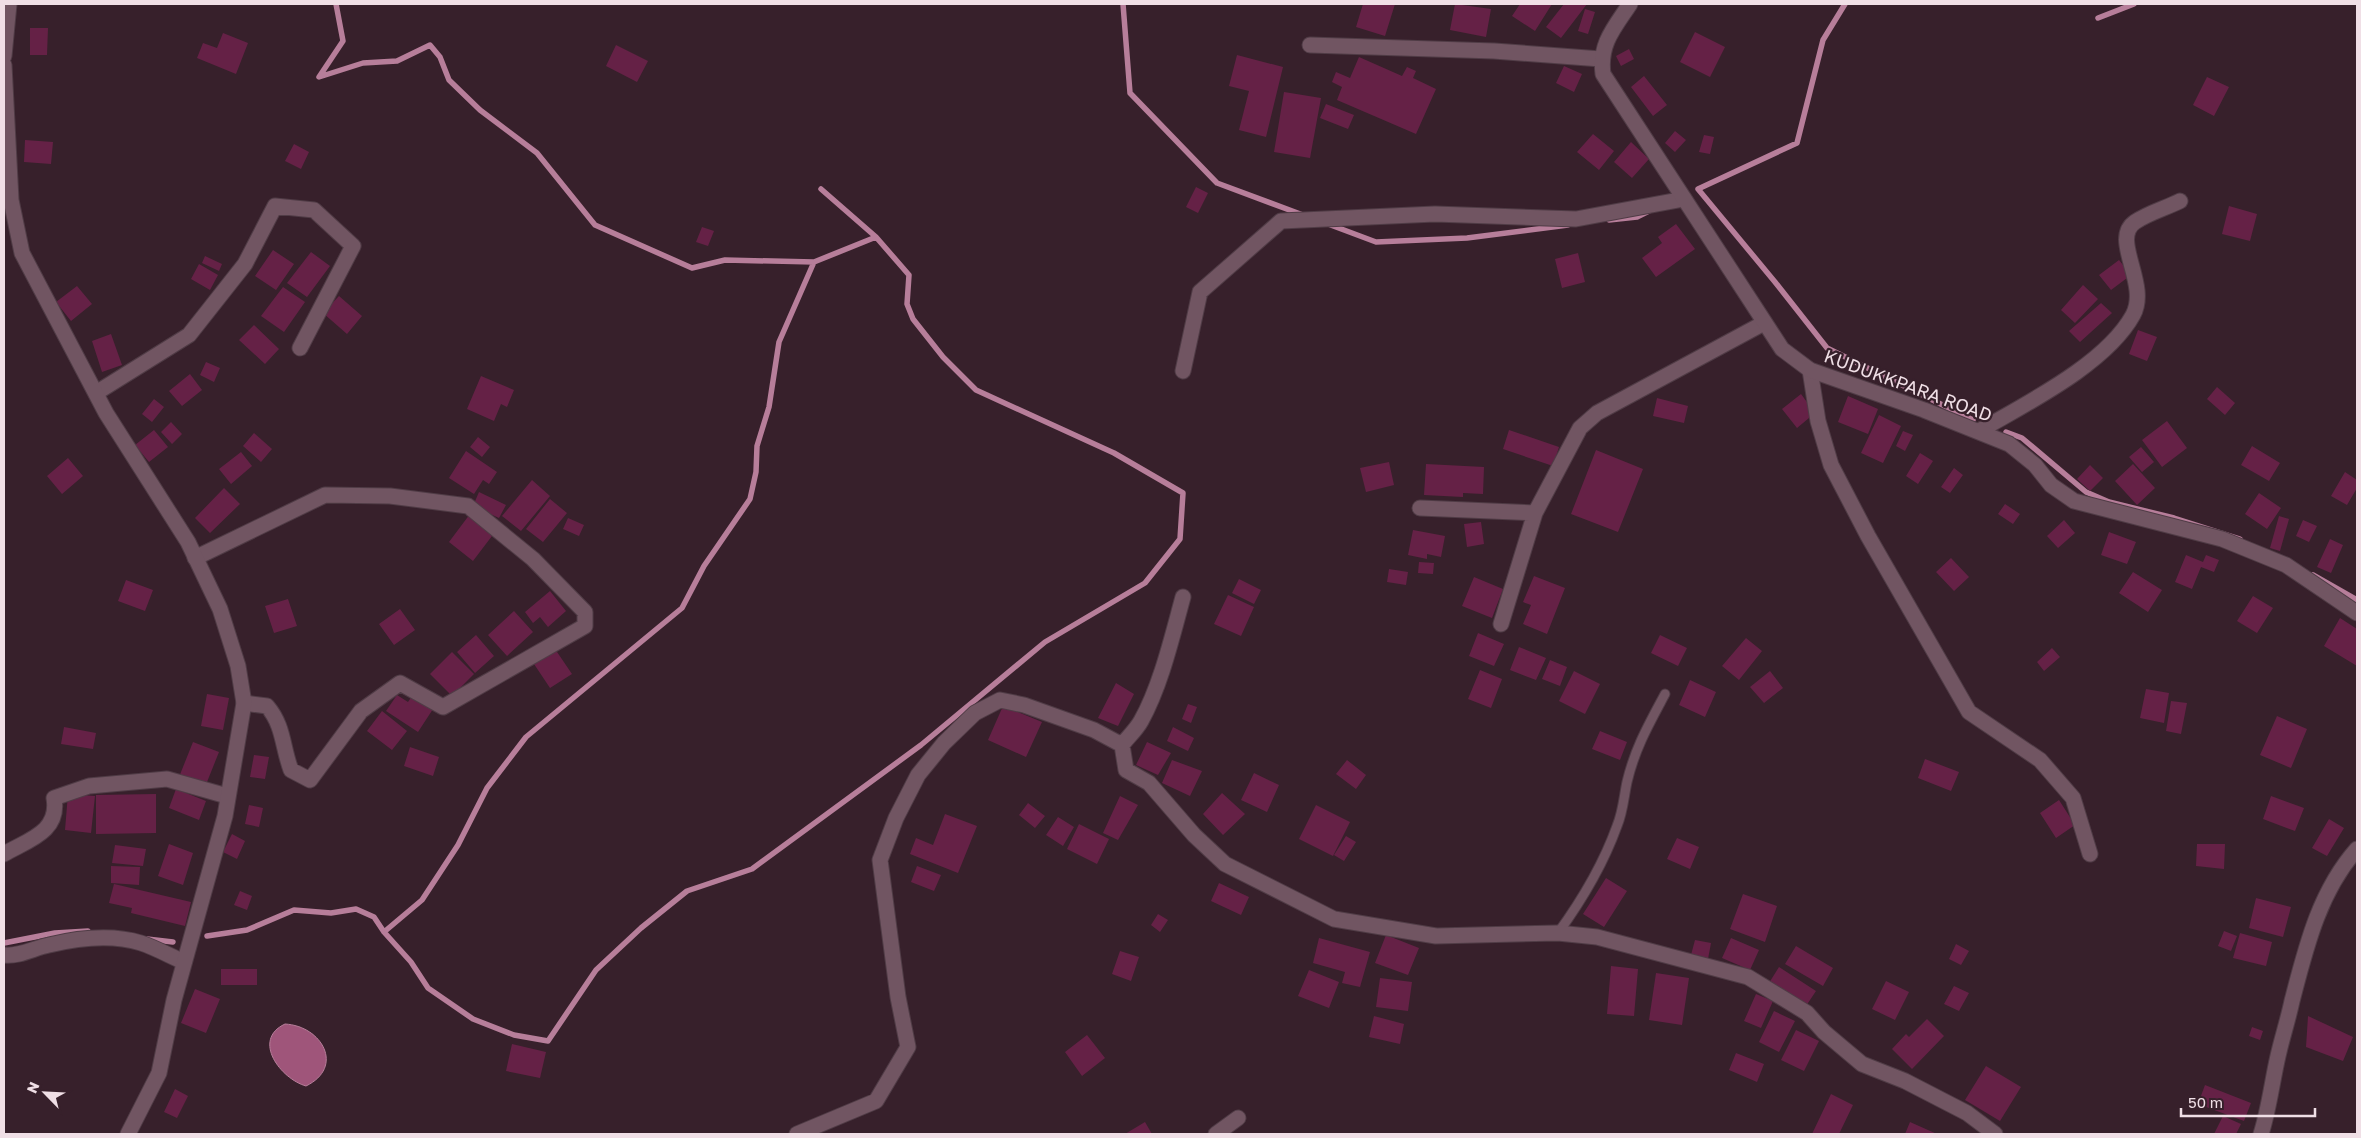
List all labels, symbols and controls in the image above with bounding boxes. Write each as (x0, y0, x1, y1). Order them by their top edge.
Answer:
street label: KUDUKKPARA ROAD (1821, 344, 1995, 426)
north arrow (20, 1068, 70, 1118)
text: N (23, 1079, 43, 1096)
scale bar (2181, 1086, 2315, 1118)
text: 50 m (2188, 1093, 2223, 1111)

